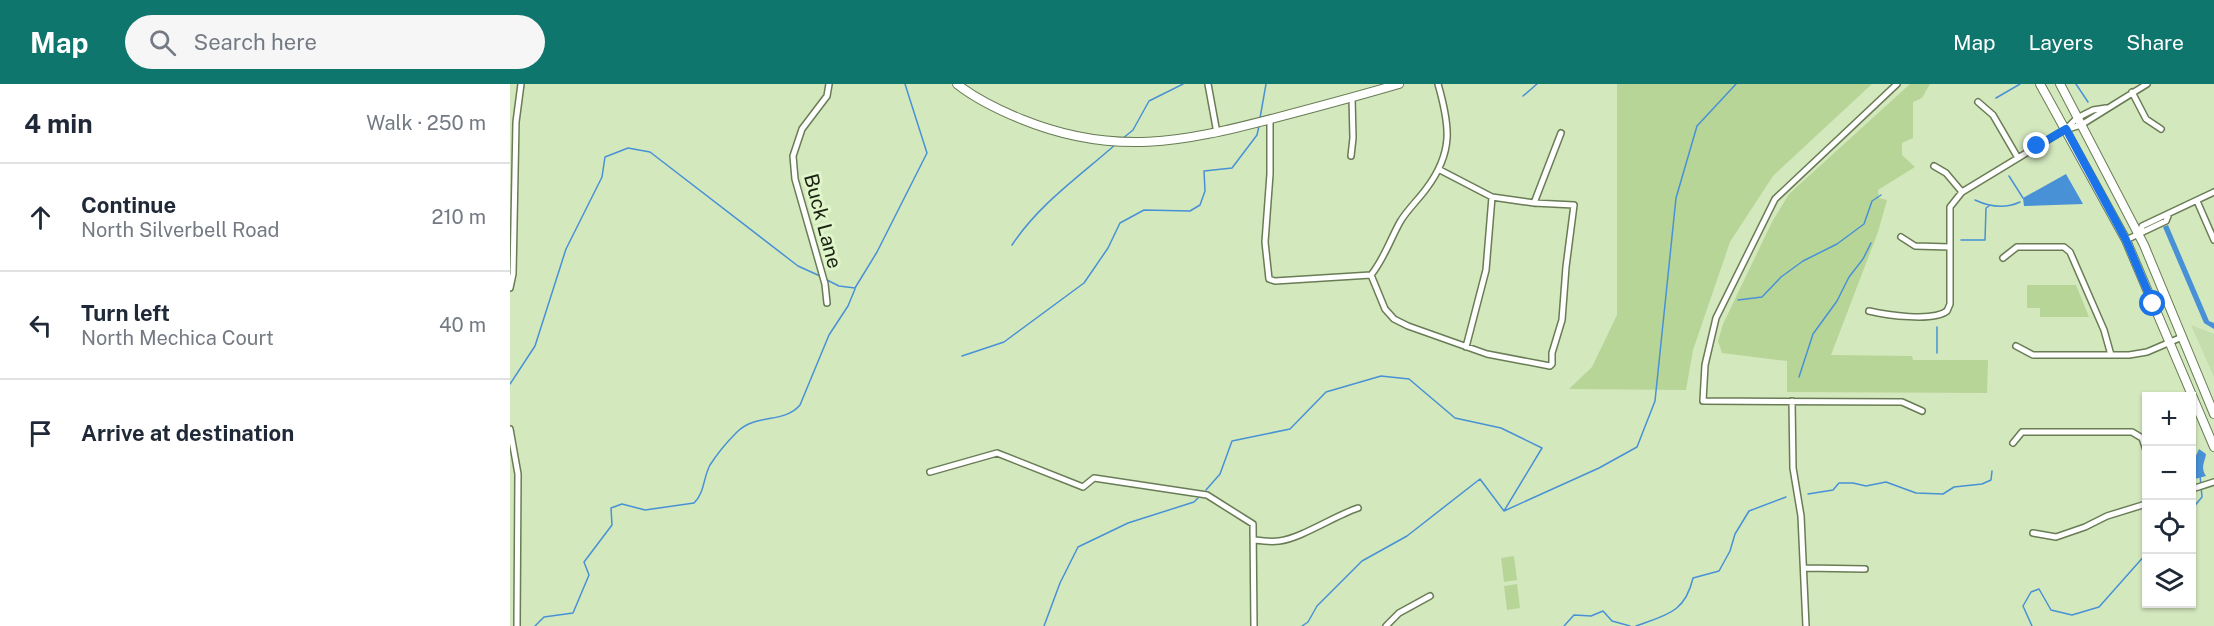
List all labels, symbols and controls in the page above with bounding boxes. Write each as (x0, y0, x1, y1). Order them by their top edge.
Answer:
search box (125, 15, 545, 69)
text: Map (30, 26, 89, 59)
icon: search (146, 26, 179, 59)
text: Search here (194, 29, 317, 55)
text: Map (1953, 30, 1996, 55)
text: Layers (2029, 30, 2093, 55)
text: Share (2126, 30, 2184, 55)
text: 4 min (24, 108, 93, 139)
text: Walk · 250 m (366, 111, 486, 135)
route end (2023, 132, 2049, 158)
street label: Buck Lane (799, 171, 847, 271)
text: Continue (81, 192, 176, 218)
icon: ahead (24, 201, 57, 234)
text: 210 m (432, 205, 486, 229)
text: North Silverbell Road (81, 218, 279, 242)
route start (2139, 290, 2165, 316)
text: Turn left (81, 300, 170, 326)
icon: left (24, 309, 57, 342)
text: 40 m (439, 313, 486, 337)
text: North Mechica Court (81, 326, 274, 350)
map controls (2142, 392, 2196, 608)
button: + (2142, 392, 2196, 446)
icon: arrive (24, 417, 57, 450)
text: Arrive at destination (81, 420, 294, 446)
button: − (2142, 446, 2196, 500)
button: locate (2142, 500, 2196, 554)
button: layers (2142, 554, 2196, 608)

